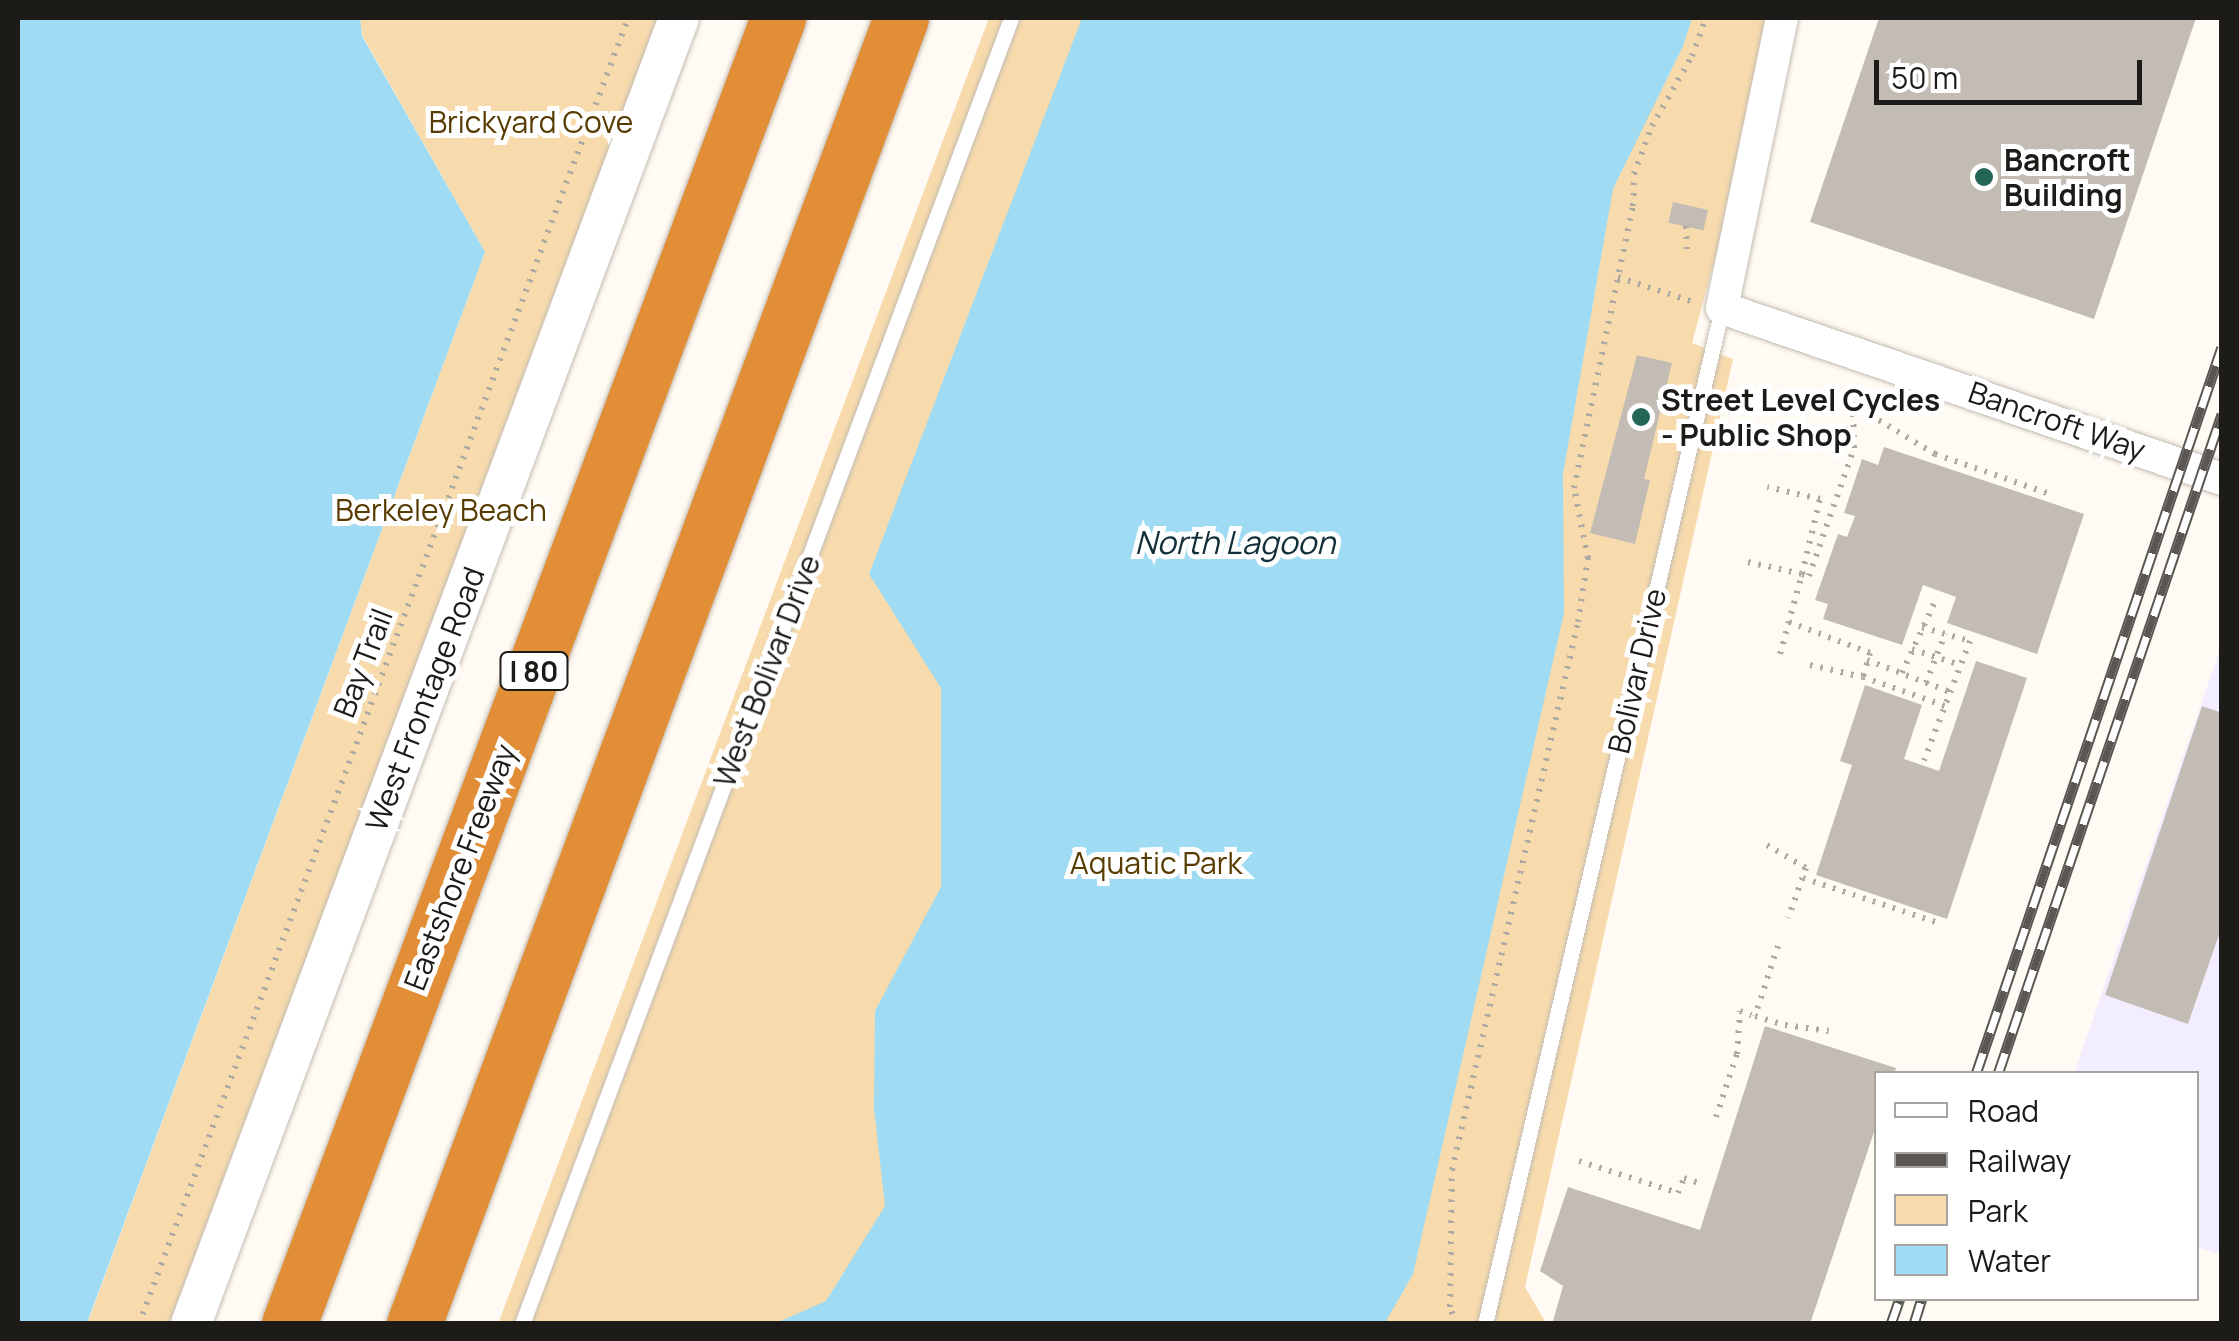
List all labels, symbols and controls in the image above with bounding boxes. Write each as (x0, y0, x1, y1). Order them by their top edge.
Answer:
scale bar (1879, 40, 2146, 102)
text: 50 m (1891, 57, 1958, 98)
park label: Brickyard Cove (429, 104, 633, 140)
place label: Bancroft Building (2004, 142, 2131, 212)
marker: Bancroft Building (1973, 166, 1995, 188)
street label: Bancroft Way (1964, 374, 2150, 468)
place label: Street Level Cycles - Public Shop (1661, 382, 1940, 452)
marker: Street Level Cycles - Public Shop (1630, 406, 1652, 428)
park label: Berkeley Beach (335, 492, 547, 528)
water label: North Lagoon (1135, 523, 1335, 561)
street label: West Bolivar Drive (706, 550, 828, 792)
street label: West Frontage Road (358, 562, 492, 836)
street label: Bolivar Drive (1601, 585, 1673, 757)
street label: Bay Trail (326, 604, 400, 722)
road number: I 80 (499, 648, 569, 694)
street label: Eastshore Freeway (396, 739, 524, 995)
park label: Aquatic Park (1070, 845, 1242, 881)
legend (1874, 1071, 2199, 1301)
text: Road (1968, 1090, 2039, 1131)
text: Railway (1968, 1140, 2071, 1181)
text: Park (1968, 1190, 2028, 1231)
text: Water (1968, 1240, 2051, 1281)

